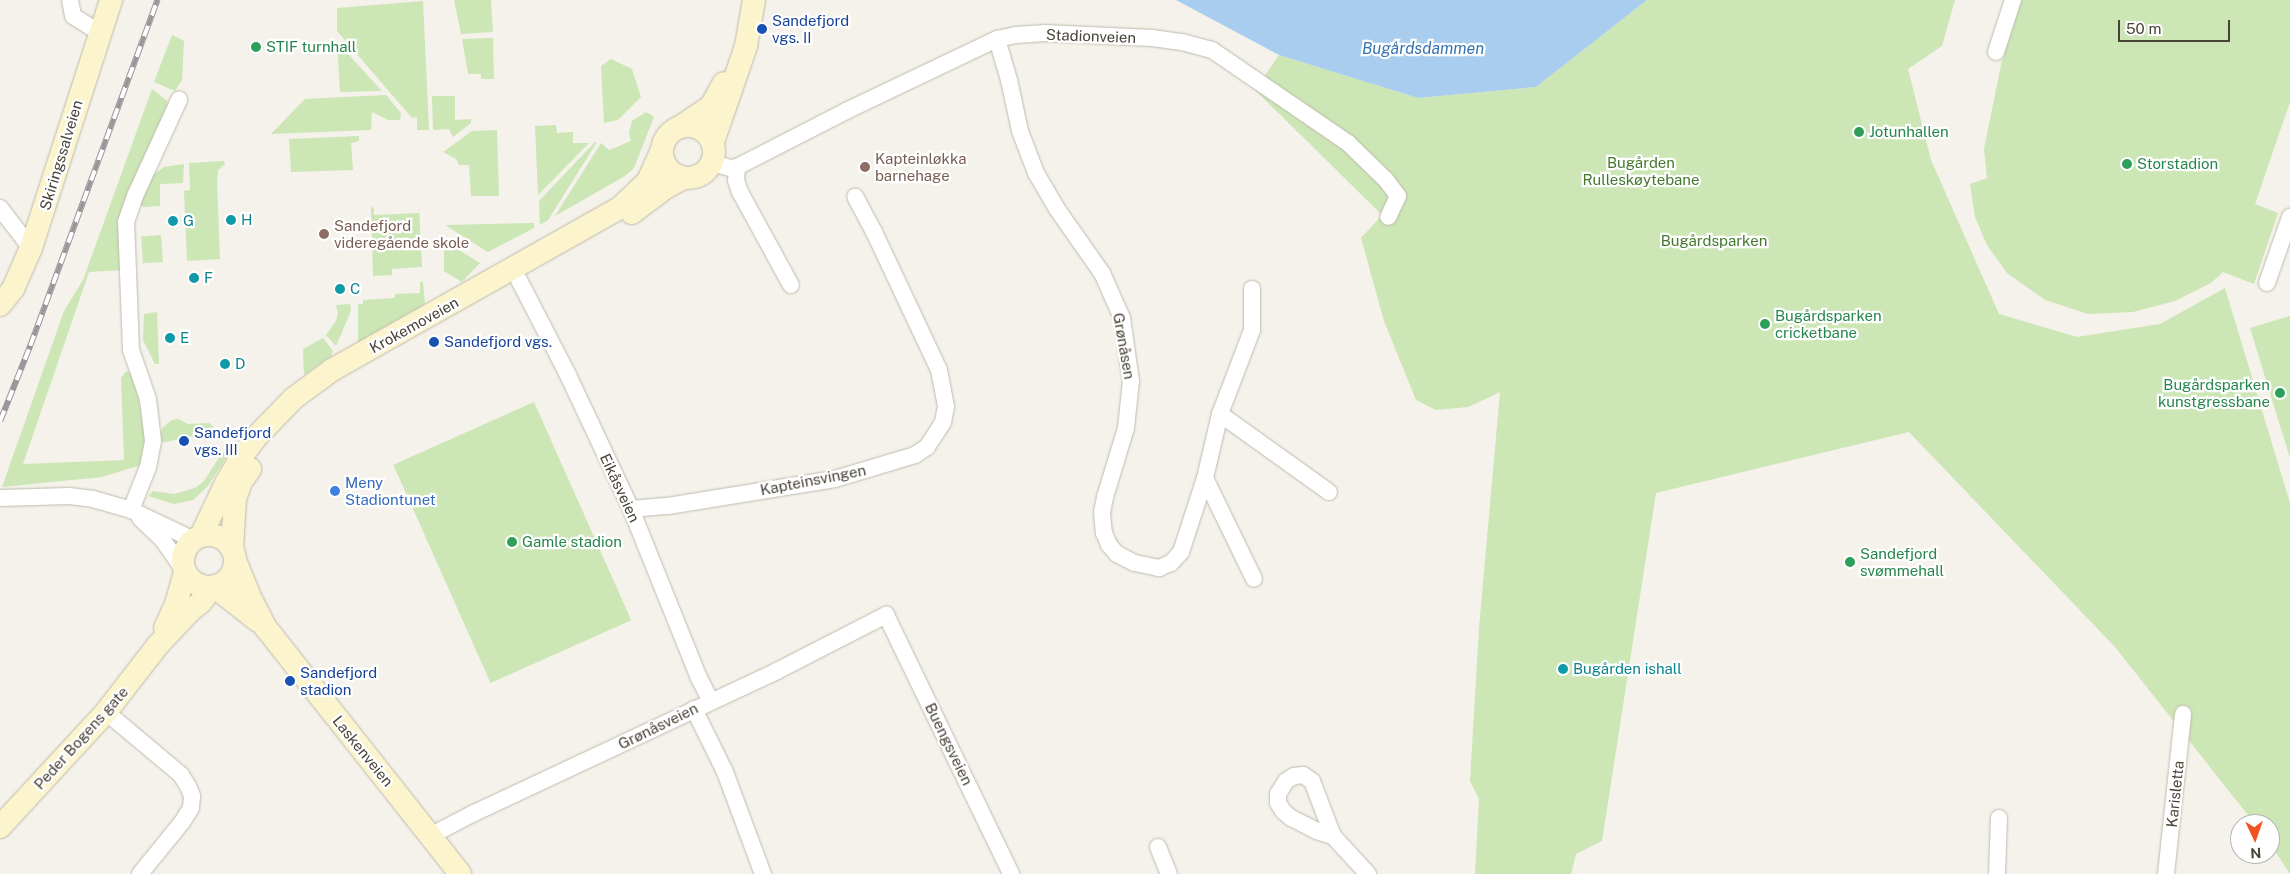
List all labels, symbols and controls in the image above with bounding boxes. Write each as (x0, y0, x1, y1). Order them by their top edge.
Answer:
scale bar (2120, 10, 2232, 42)
place label: Sandefjord vgs. II (772, 11, 849, 46)
text: 50 m (2126, 20, 2161, 37)
marker: Sandefjord vgs. II (756, 23, 768, 35)
street label: Stadionveien (1046, 25, 1136, 47)
place label: STIF turnhall (266, 38, 356, 56)
water label: Bugårdsdammen (1362, 39, 1484, 59)
marker: STIF turnhall (250, 41, 262, 53)
street label: Skiringssalveien (36, 98, 86, 212)
place label: Jotunhallen (1869, 123, 1949, 141)
marker: Jotunhallen (1853, 126, 1865, 138)
place label: Kapteinløkka barnehage (875, 149, 966, 184)
park label: Bugården Rulleskøytebane (1583, 153, 1699, 188)
place label: Storstadion (2137, 155, 2218, 173)
marker: Storstadion (2121, 158, 2133, 170)
marker: Kapteinløkka barnehage (859, 161, 871, 173)
place label: H (241, 211, 252, 229)
place label: G (183, 212, 194, 230)
marker: H (225, 214, 237, 226)
marker: G (167, 215, 179, 227)
place label: Sandefjord videregående skole (334, 216, 469, 251)
marker: Sandefjord videregående skole (318, 228, 330, 240)
park label: Bugårdsparken (1661, 232, 1767, 250)
place label: F (204, 269, 213, 287)
marker: F (188, 272, 200, 284)
place label: C (350, 280, 360, 298)
marker: C (334, 283, 346, 295)
street label: Krokemoveien (366, 293, 462, 357)
place label: Bugårdsparken cricketbane (1775, 306, 1882, 341)
street label: Grønåsen (1109, 311, 1139, 381)
marker: Bugårdsparken cricketbane (1759, 318, 1771, 330)
place label: E (180, 329, 189, 347)
marker: E (164, 332, 176, 344)
place label: Sandefjord vgs. (444, 333, 552, 351)
marker: Sandefjord vgs. (428, 336, 440, 348)
place label: D (235, 355, 245, 373)
marker: D (219, 358, 231, 370)
place label: Bugårdsparken kunstgressbane (2158, 375, 2270, 410)
marker: Bugårdsparken kunstgressbane (2274, 387, 2286, 399)
place label: Sandefjord vgs. III (194, 423, 271, 458)
marker: Sandefjord vgs. III (178, 435, 190, 447)
street label: Eikåsveien (596, 451, 644, 525)
street label: Kapteinsvingen (759, 461, 867, 499)
place label: Meny Stadiontunet (345, 473, 436, 508)
marker: Meny Stadiontunet (329, 485, 341, 497)
place label: Gamle stadion (522, 533, 622, 551)
marker: Gamle stadion (506, 536, 518, 548)
place label: Sandefjord svømmehall (1860, 544, 1944, 579)
marker: Sandefjord svømmehall (1844, 556, 1856, 568)
place label: Bugården ishall (1573, 660, 1682, 678)
place label: Sandefjord stadion (300, 663, 377, 698)
marker: Bugården ishall (1557, 663, 1569, 675)
marker: Sandefjord stadion (284, 675, 296, 687)
street label: Peder Bogens gate (30, 683, 132, 793)
street label: Grønåsveien (615, 699, 701, 753)
street label: Buengsveien (921, 700, 977, 788)
street label: Laskenveien (329, 712, 397, 790)
street label: Karisletta (2163, 760, 2187, 828)
north arrow (2230, 814, 2280, 864)
text: N (2250, 845, 2262, 861)

